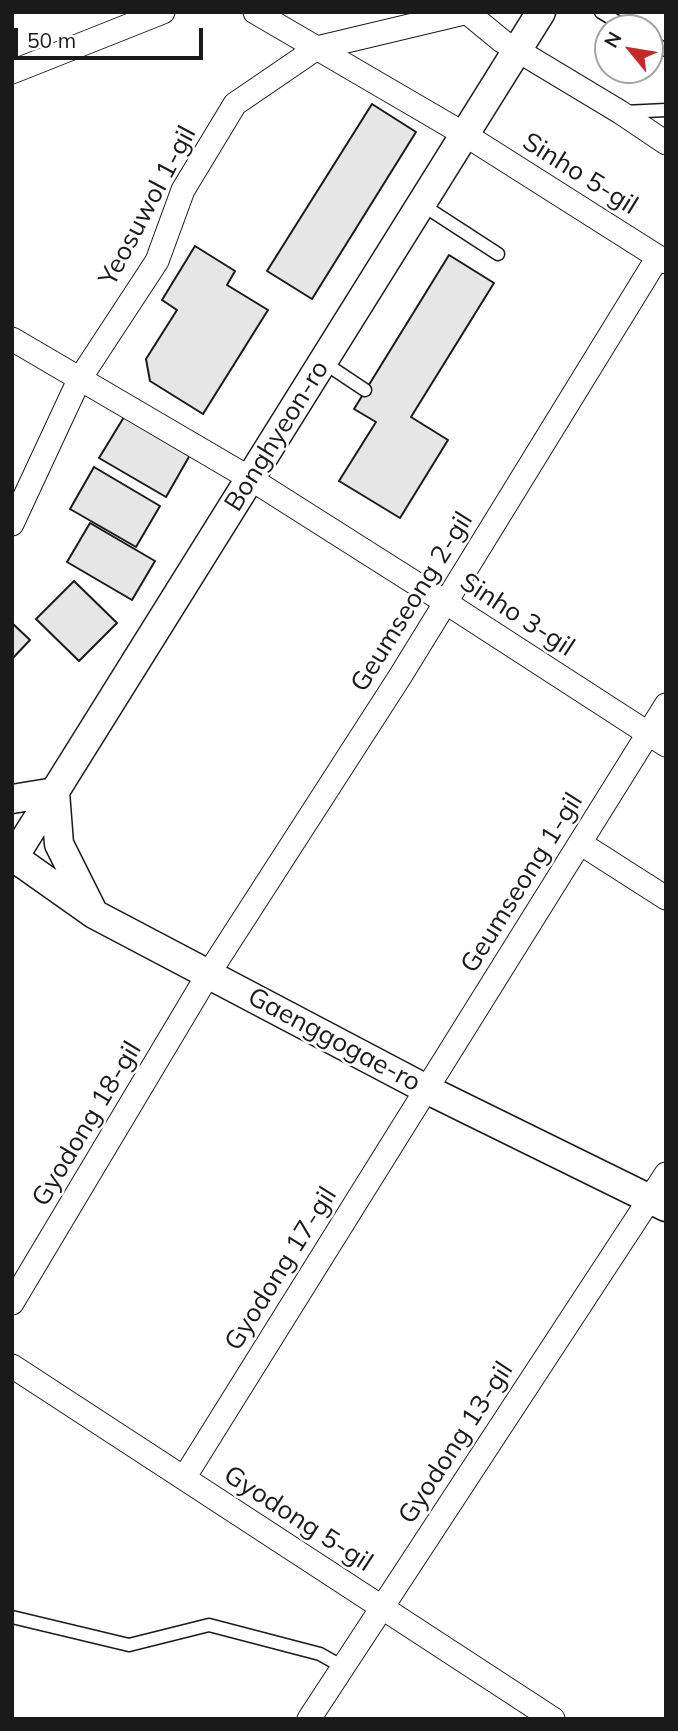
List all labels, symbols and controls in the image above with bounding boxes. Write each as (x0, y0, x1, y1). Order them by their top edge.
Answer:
scale bar (18, 14, 206, 58)
north arrow (594, 14, 664, 84)
text: 50 m (27, 27, 76, 53)
text: N (599, 27, 627, 52)
street label: Yeosuwol 1-gil (93, 121, 203, 291)
street label: Sinho 5-gil (517, 126, 643, 222)
street label: Bonghyeon-ro (218, 355, 336, 517)
street label: Geumseong 2-gil (344, 506, 480, 698)
street label: Sinho 3-gil (454, 567, 580, 663)
street label: Geumseong 1-gil (454, 787, 590, 979)
street label: Gaenggogae-ro (242, 981, 426, 1099)
street label: Gyodong 18-gil (26, 1036, 148, 1212)
street label: Gyodong 17-gil (218, 1182, 344, 1356)
street label: Gyodong 13-gil (392, 1356, 520, 1530)
street label: Gyodong 5-gil (218, 1459, 378, 1579)

